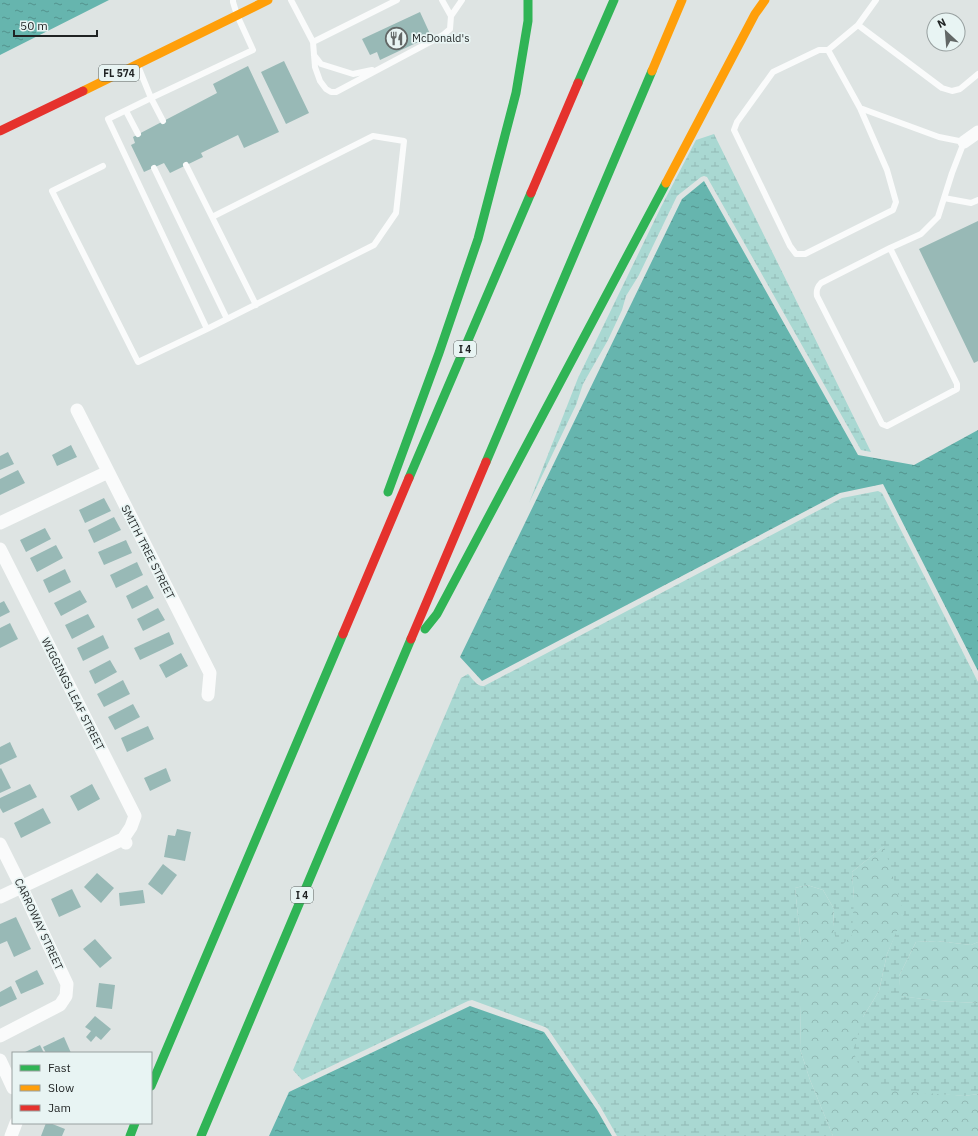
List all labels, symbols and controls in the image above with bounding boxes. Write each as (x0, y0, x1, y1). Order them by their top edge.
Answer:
scale bar (14, 12, 97, 38)
north arrow (926, 12, 966, 52)
text: N (935, 15, 948, 31)
text: 50 m (20, 18, 48, 33)
restaurant icon: McDonald's (384, 25, 410, 51)
place label: McDonald's (412, 31, 470, 45)
road number: FL 574 (99, 65, 139, 81)
road number: I 4 (454, 341, 476, 357)
street label: SMITH TREE STREET (118, 503, 178, 602)
street label: WIGGINGS LEAF STREET (38, 635, 108, 753)
street label: CARROWAY STREET (12, 876, 67, 973)
road number: I 4 (291, 887, 313, 903)
legend (12, 1052, 152, 1124)
text: Fast (48, 1060, 71, 1075)
text: Slow (48, 1080, 74, 1095)
text: Jam (48, 1100, 71, 1115)

